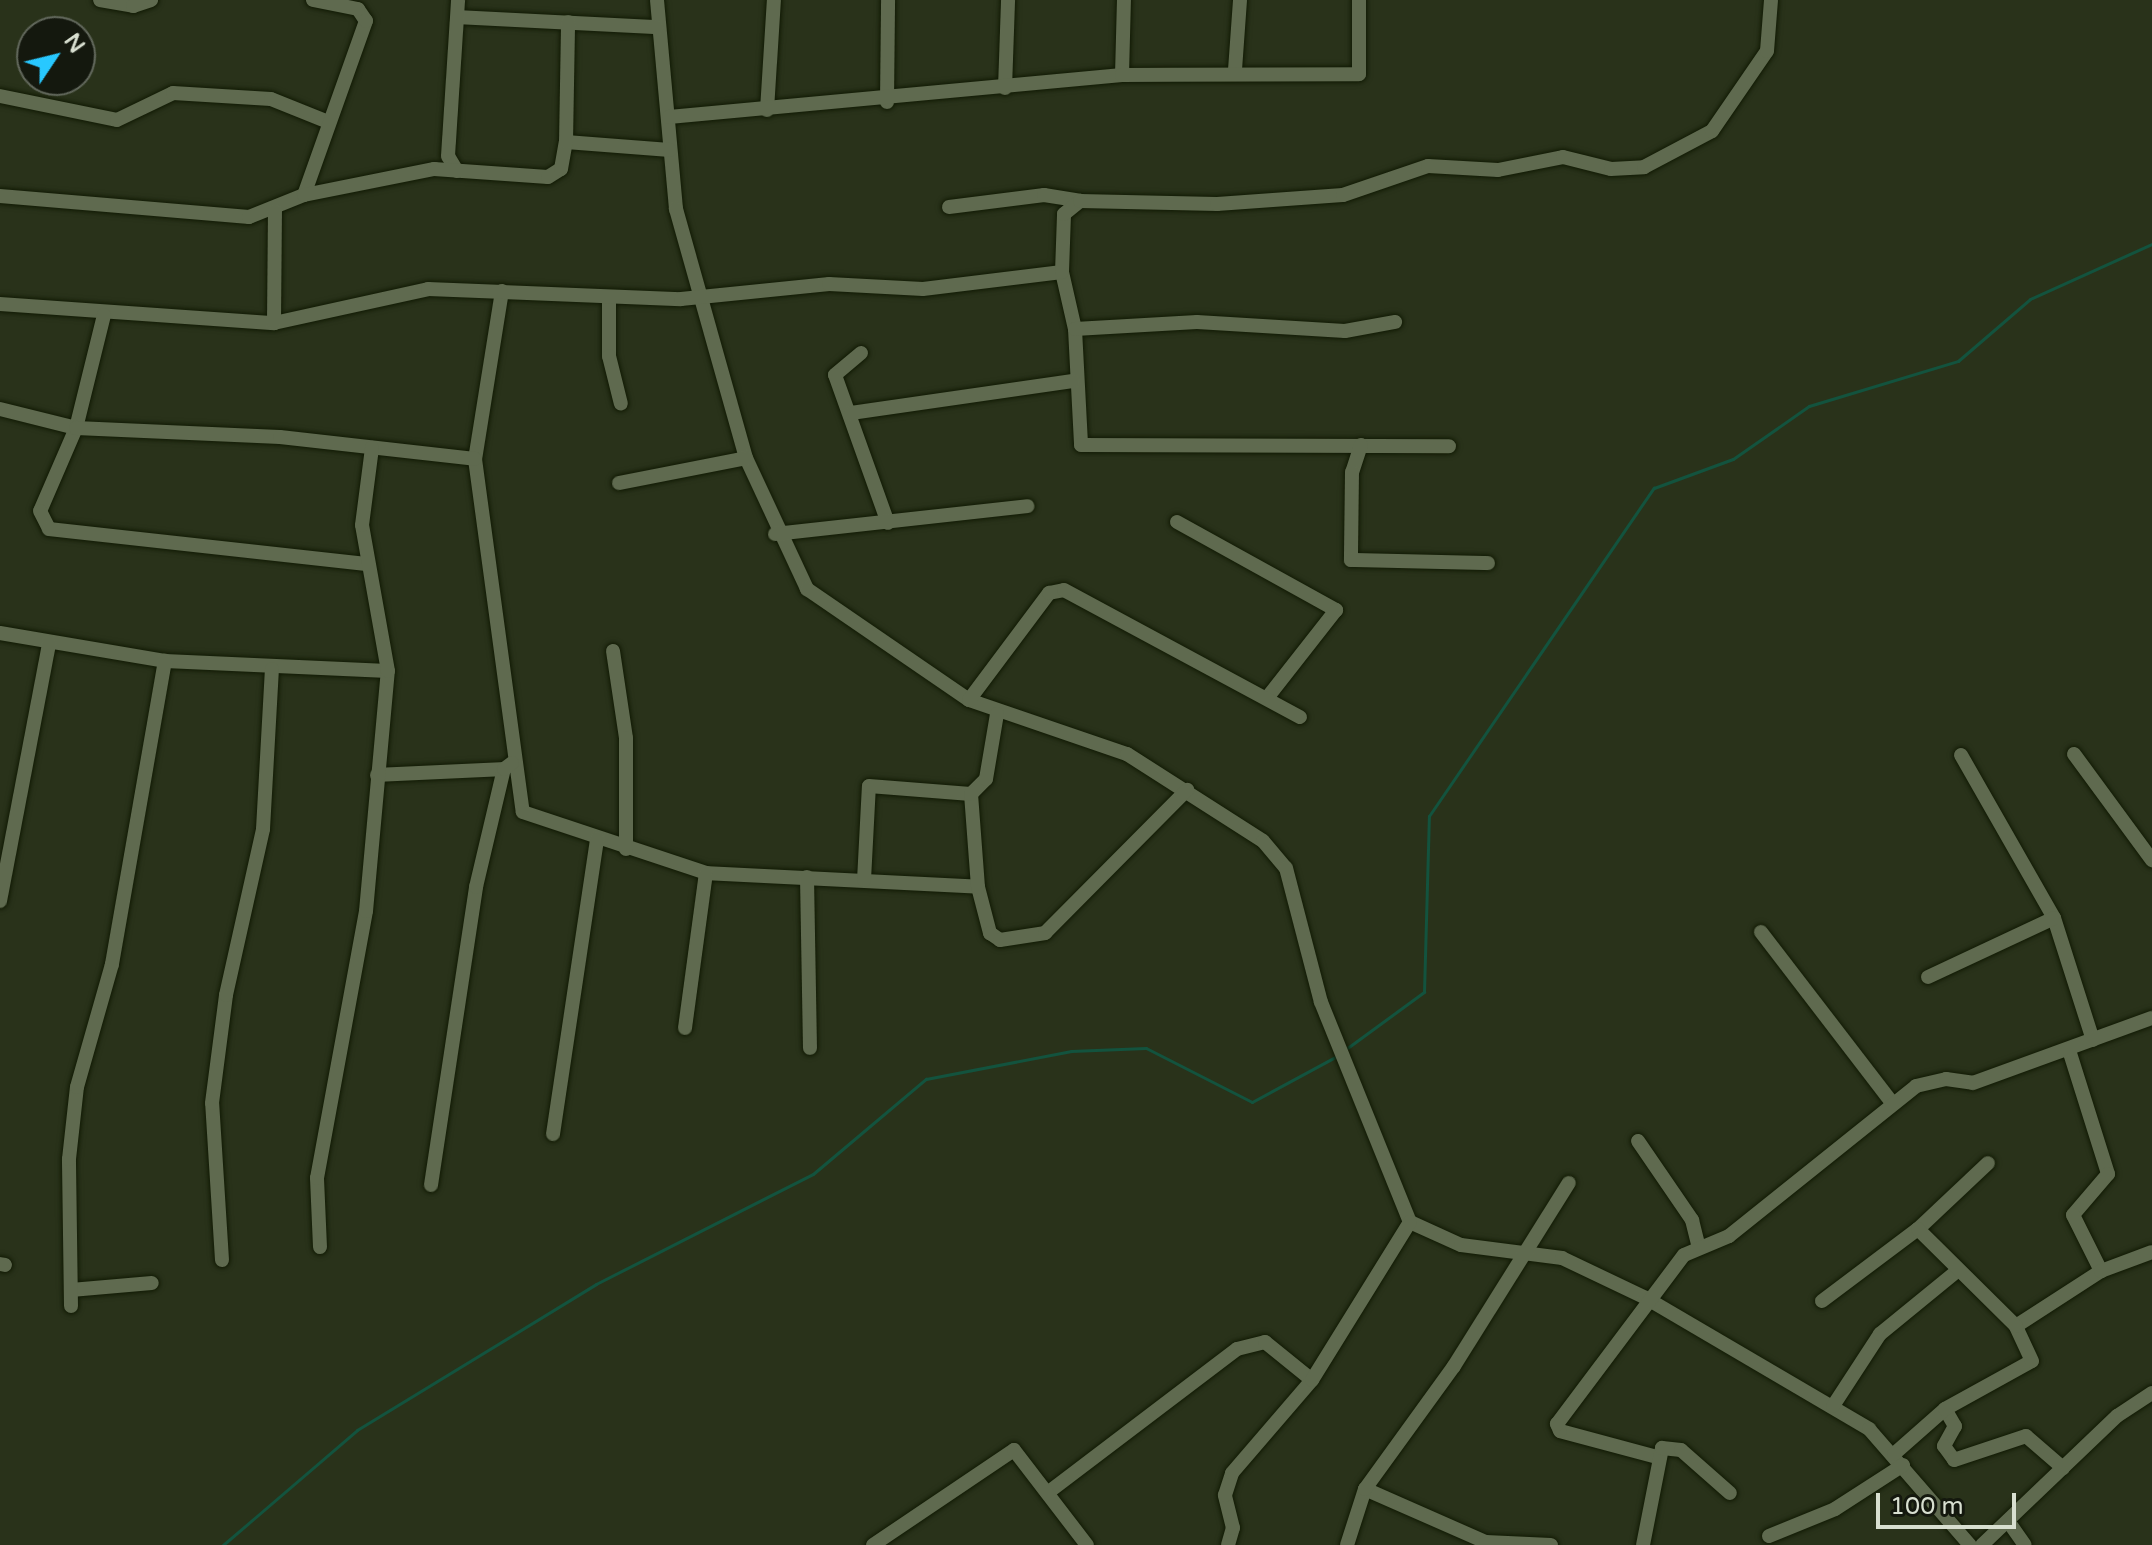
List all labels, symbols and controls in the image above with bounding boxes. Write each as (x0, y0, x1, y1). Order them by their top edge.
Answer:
north arrow (16, 16, 96, 96)
text: N (58, 29, 90, 58)
scale bar (1880, 1477, 2020, 1527)
text: 100 m (1890, 1492, 1964, 1521)

